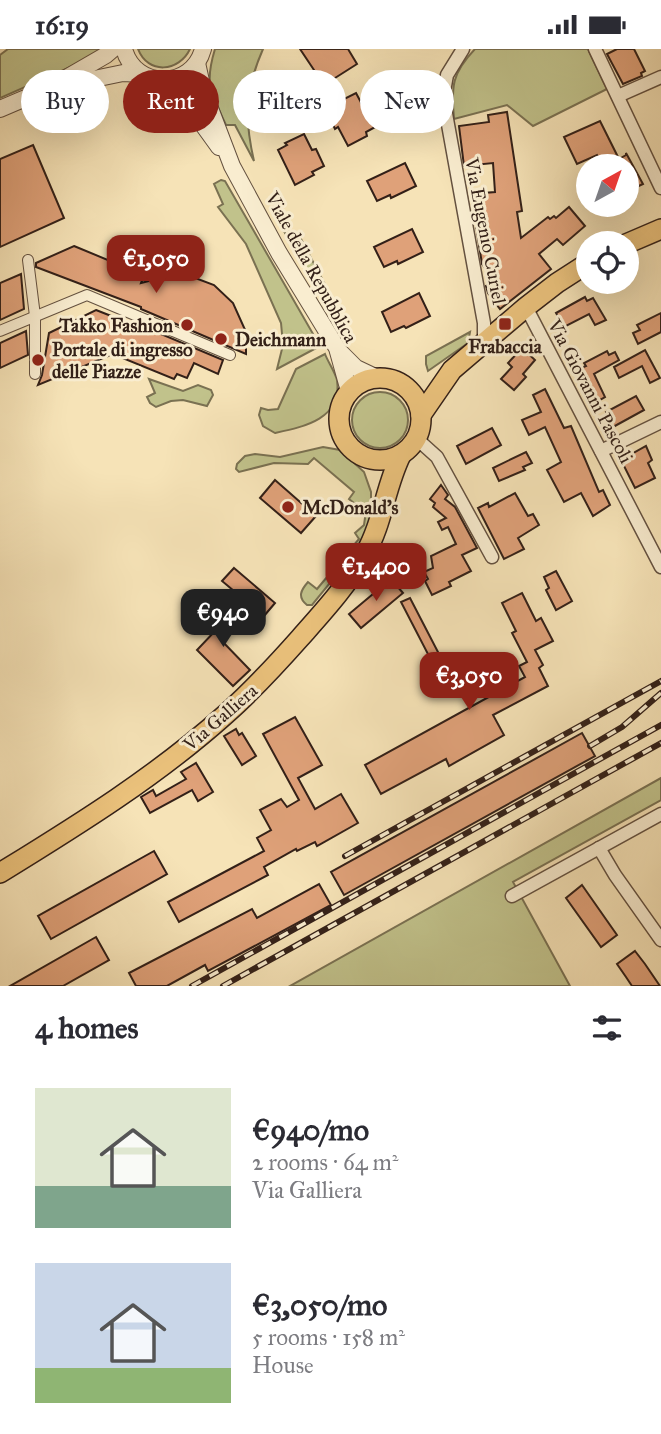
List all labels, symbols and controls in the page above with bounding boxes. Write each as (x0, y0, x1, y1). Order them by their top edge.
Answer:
text: 16:19 (35, 9, 89, 41)
chip: Buy (21, 70, 109, 133)
chip: Rent (123, 70, 219, 133)
chip: Filters (233, 70, 346, 133)
chip: New (360, 70, 454, 133)
north arrow (576, 154, 639, 217)
map controls (576, 154, 639, 294)
street label: Via Eugenio Curiel (459, 155, 511, 307)
street label: Viale della Repubblica (260, 187, 363, 348)
button: locate (576, 231, 639, 294)
pin: €1,050 (99, 236, 213, 295)
text: €1,050 (123, 244, 189, 272)
place label: Takko Fashion (58, 314, 174, 337)
street label: Via Giovanni Pascoli (542, 314, 638, 467)
marker: Frabaccia (497, 316, 513, 332)
marker: Takko Fashion (179, 317, 195, 333)
place label: Deichmann (235, 328, 327, 351)
marker: Deichmann (213, 331, 229, 347)
place label: Frabaccia (468, 335, 543, 358)
place label: Portale di ingresso delle Piazze (52, 338, 193, 383)
marker: Portale di ingresso delle Piazze (30, 352, 46, 368)
place label: McDonald's (302, 496, 399, 519)
marker: McDonald's (280, 499, 296, 515)
pin: €1,400 (319, 543, 433, 603)
text: €1,400 (342, 552, 411, 580)
pin: €940 (182, 589, 264, 649)
text: €940 (197, 598, 249, 626)
pin: €3,050 (412, 653, 526, 712)
text: €3,050 (436, 661, 502, 689)
street label: Via Galliera (178, 678, 263, 757)
icon: filters (588, 1009, 626, 1047)
text: 4 homes (35, 1010, 139, 1046)
text: €940/mo (252, 1112, 369, 1148)
icon: home (91, 1116, 175, 1200)
text: 2 rooms · 64 m² (252, 1148, 398, 1176)
text: Via Galliera (252, 1176, 362, 1204)
text: €3,050/mo (252, 1287, 387, 1323)
icon: home (91, 1291, 175, 1375)
text: 5 rooms · 158 m² (252, 1323, 405, 1351)
text: House (252, 1351, 314, 1379)

